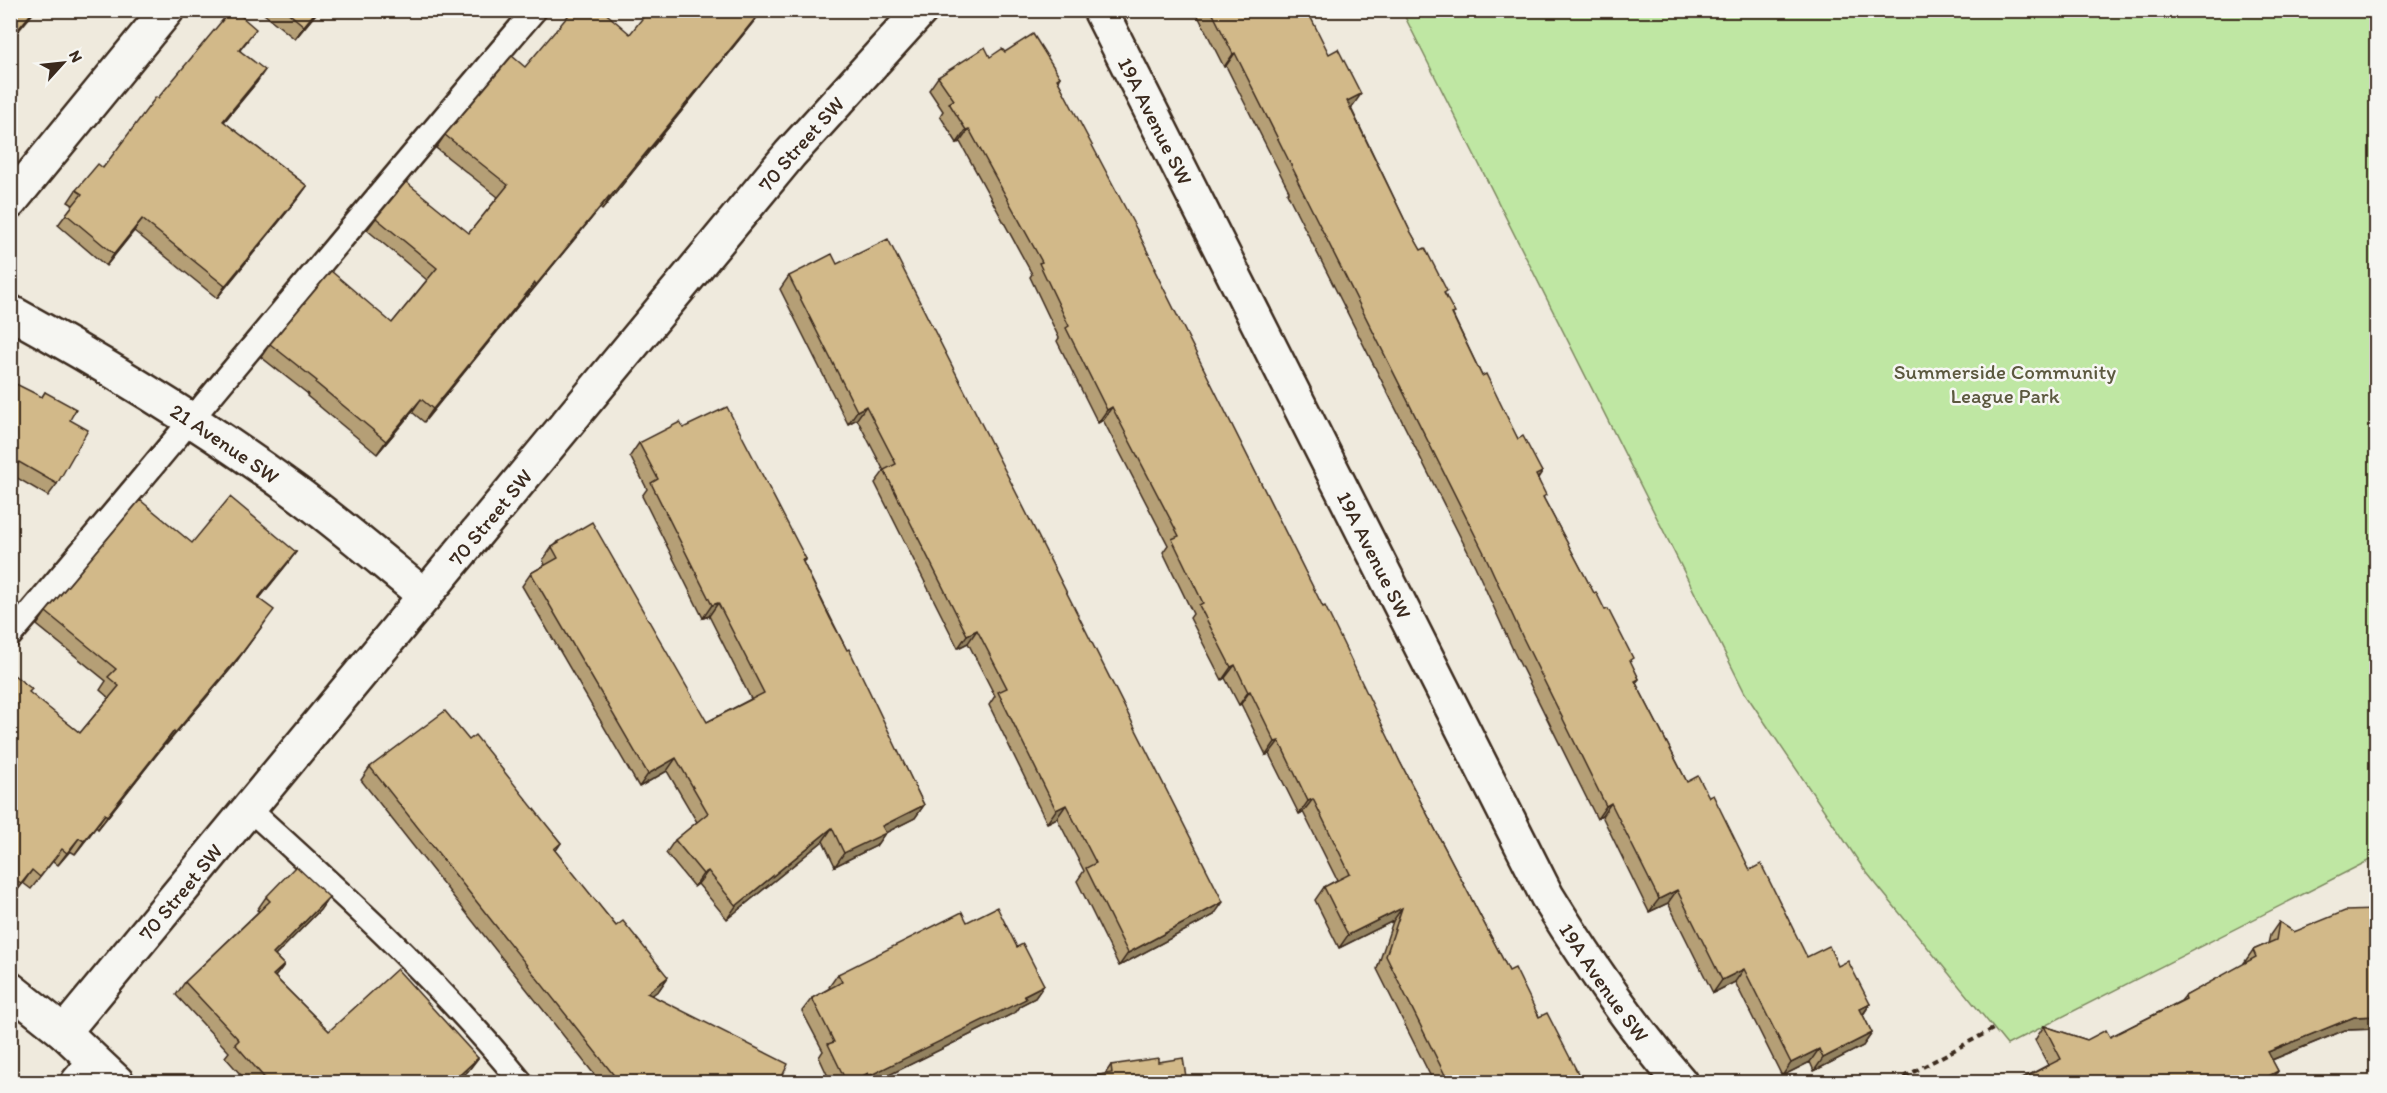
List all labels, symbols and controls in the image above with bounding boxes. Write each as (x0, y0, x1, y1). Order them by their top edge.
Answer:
north arrow (33, 33, 93, 93)
text: N (65, 47, 87, 66)
street label: 19A Avenue SW (1113, 53, 1198, 189)
street label: 70 Street SW (752, 91, 849, 196)
park label: Summerside Community League Park (1894, 359, 2116, 408)
street label: 21 Avenue SW (166, 398, 284, 489)
street label: 70 Street SW (442, 464, 537, 571)
street label: 19A Avenue SW (1332, 487, 1417, 623)
street label: 70 Street SW (133, 838, 227, 945)
street label: 19A Avenue SW (1554, 918, 1655, 1047)

